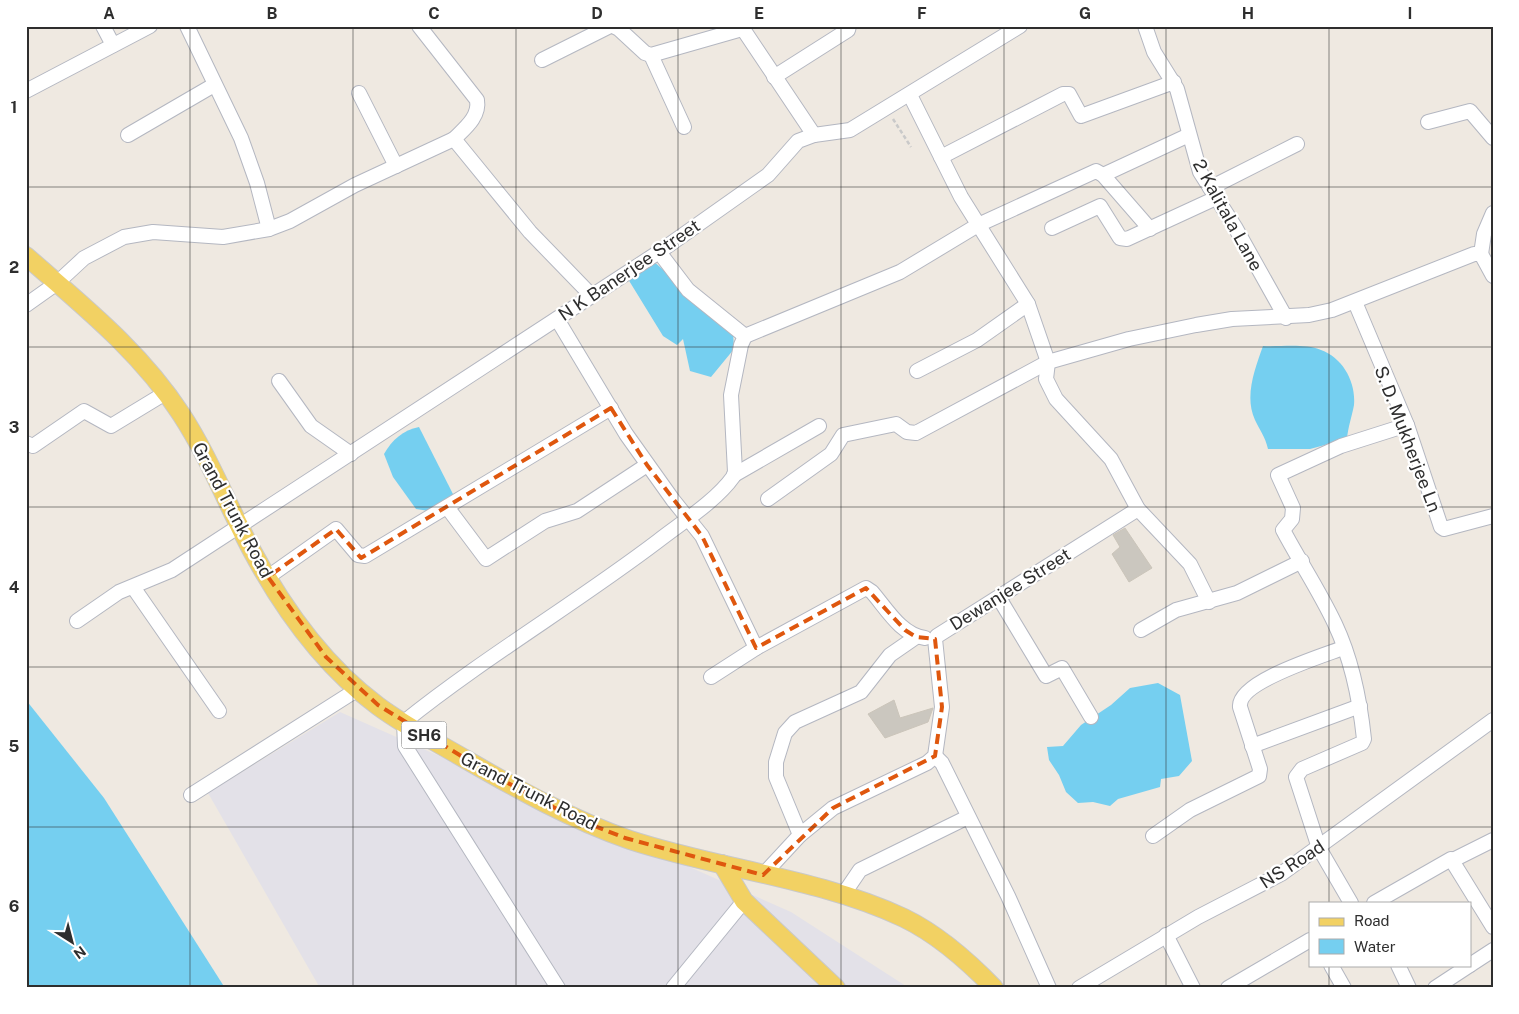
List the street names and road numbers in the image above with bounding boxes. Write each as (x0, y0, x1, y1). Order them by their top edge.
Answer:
street label: 2 Kalitala Lane (1189, 156, 1267, 274)
street label: N K Banerjee Street (554, 215, 704, 325)
street label: S. D. Mukherjee Ln (1370, 363, 1446, 515)
street label: Grand Trunk Road (188, 439, 278, 581)
street label: Dewanjee Street (946, 543, 1074, 635)
road number: SH6 (402, 722, 446, 748)
street label: Grand Trunk Road (457, 747, 601, 835)
street label: NS Road (1256, 835, 1328, 893)

